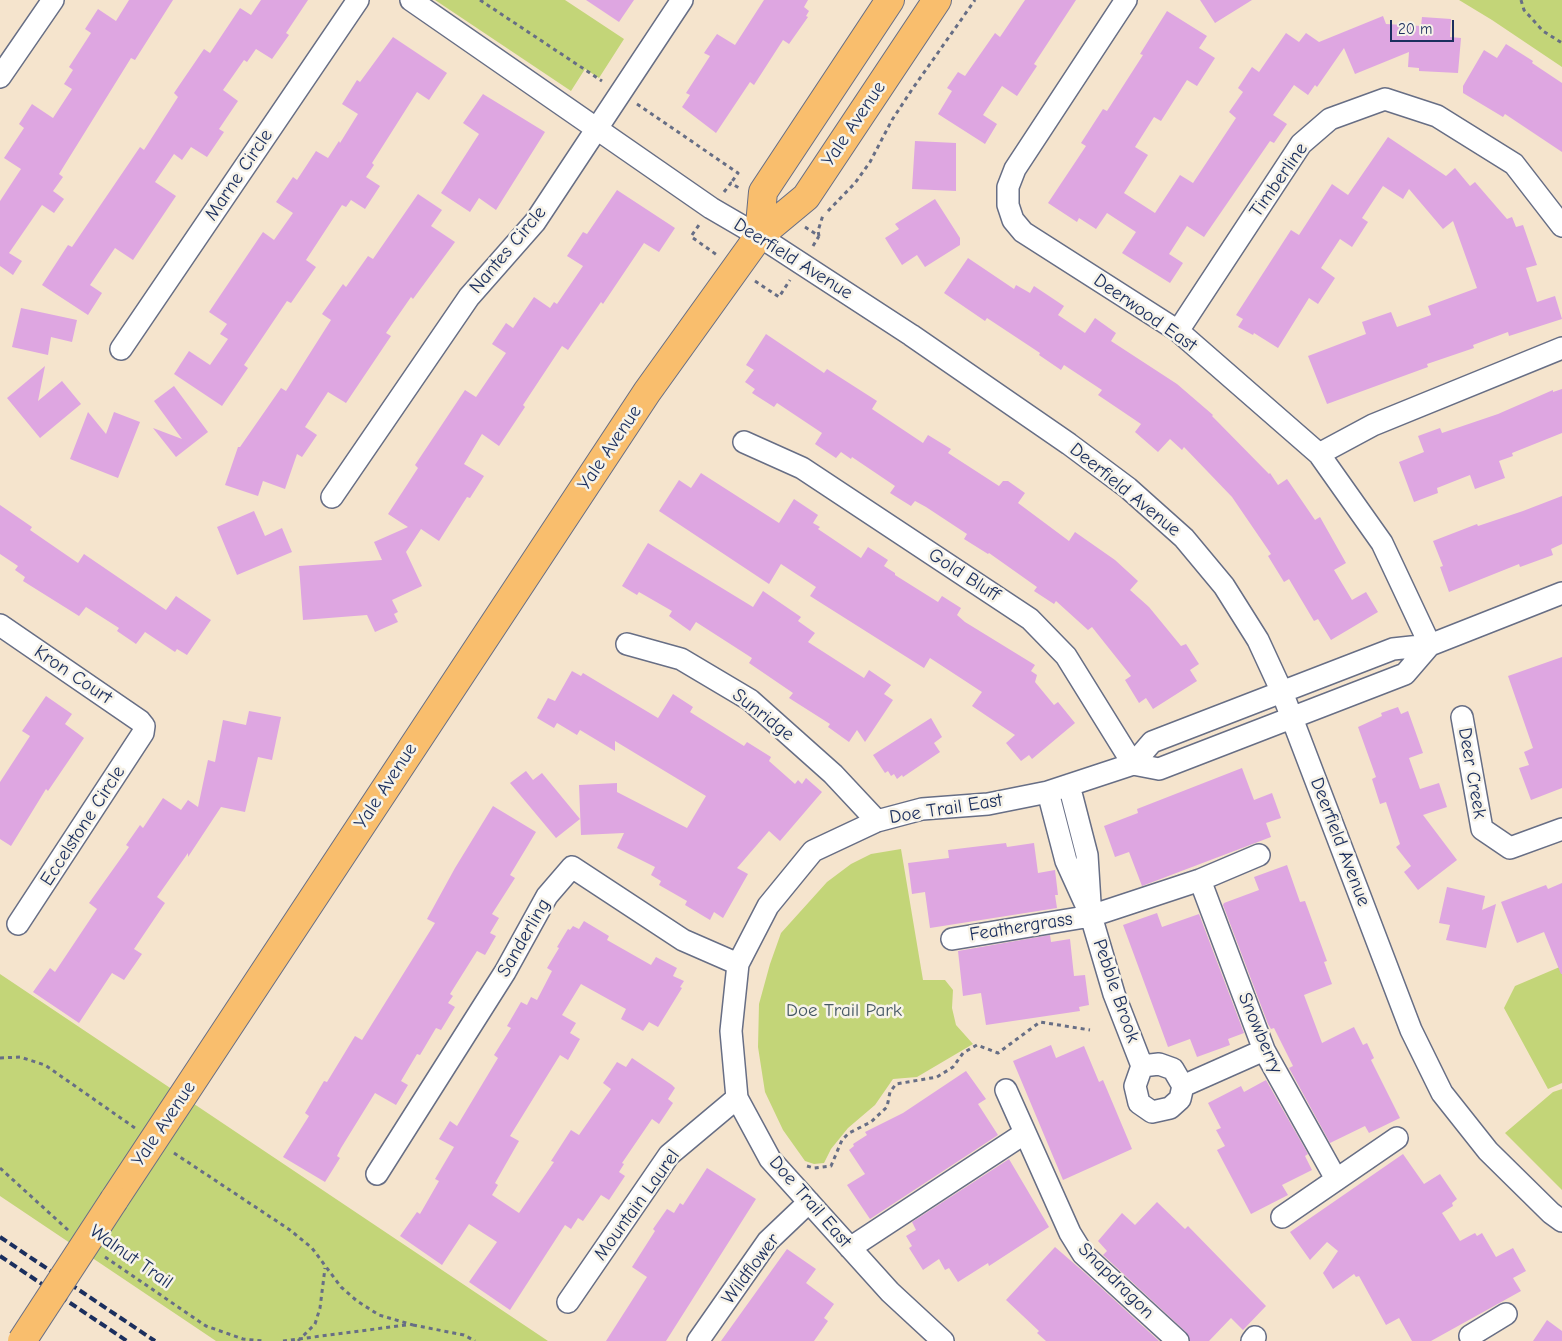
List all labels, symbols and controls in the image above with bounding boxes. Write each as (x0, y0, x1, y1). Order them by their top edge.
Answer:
scale bar (1392, 10, 1456, 42)
text: 20 m (1398, 20, 1432, 38)
street label: Yale Avenue (817, 77, 891, 171)
street label: Marne Circle (200, 125, 278, 225)
street label: Timberline (1245, 138, 1313, 222)
street label: Nantes Circle (465, 202, 551, 298)
street label: Deerfield Avenue (729, 213, 857, 305)
street label: Deerwood East (1089, 269, 1201, 357)
street label: Yale Avenue (573, 401, 647, 495)
street label: Deerfield Avenue (1065, 438, 1185, 542)
street label: Gold Bluff (924, 544, 1004, 606)
street label: Kron Court (30, 641, 116, 709)
street label: Sunridge (728, 684, 798, 746)
street label: Deer Creek (1453, 726, 1491, 820)
street label: Yale Avenue (350, 739, 422, 833)
street label: Eccelstone Circle (36, 762, 130, 890)
street label: Deerfield Avenue (1305, 774, 1375, 910)
street label: Doe Trail East (888, 789, 1004, 829)
street label: Sanderling (492, 895, 556, 981)
street label: Feathergrass (968, 908, 1074, 946)
street label: Pebble Brook (1088, 936, 1144, 1046)
street label: Snowberry (1233, 989, 1287, 1077)
park label: Doe Trail Park (786, 1000, 902, 1022)
street label: Yale Avenue (127, 1077, 201, 1171)
street label: Mountain Laurel (589, 1145, 685, 1265)
street label: Doe Trail East (764, 1151, 856, 1253)
street label: Walnut Trail (85, 1220, 177, 1294)
street label: Wildflower (717, 1229, 785, 1309)
street label: Snapdragon (1073, 1238, 1159, 1324)

